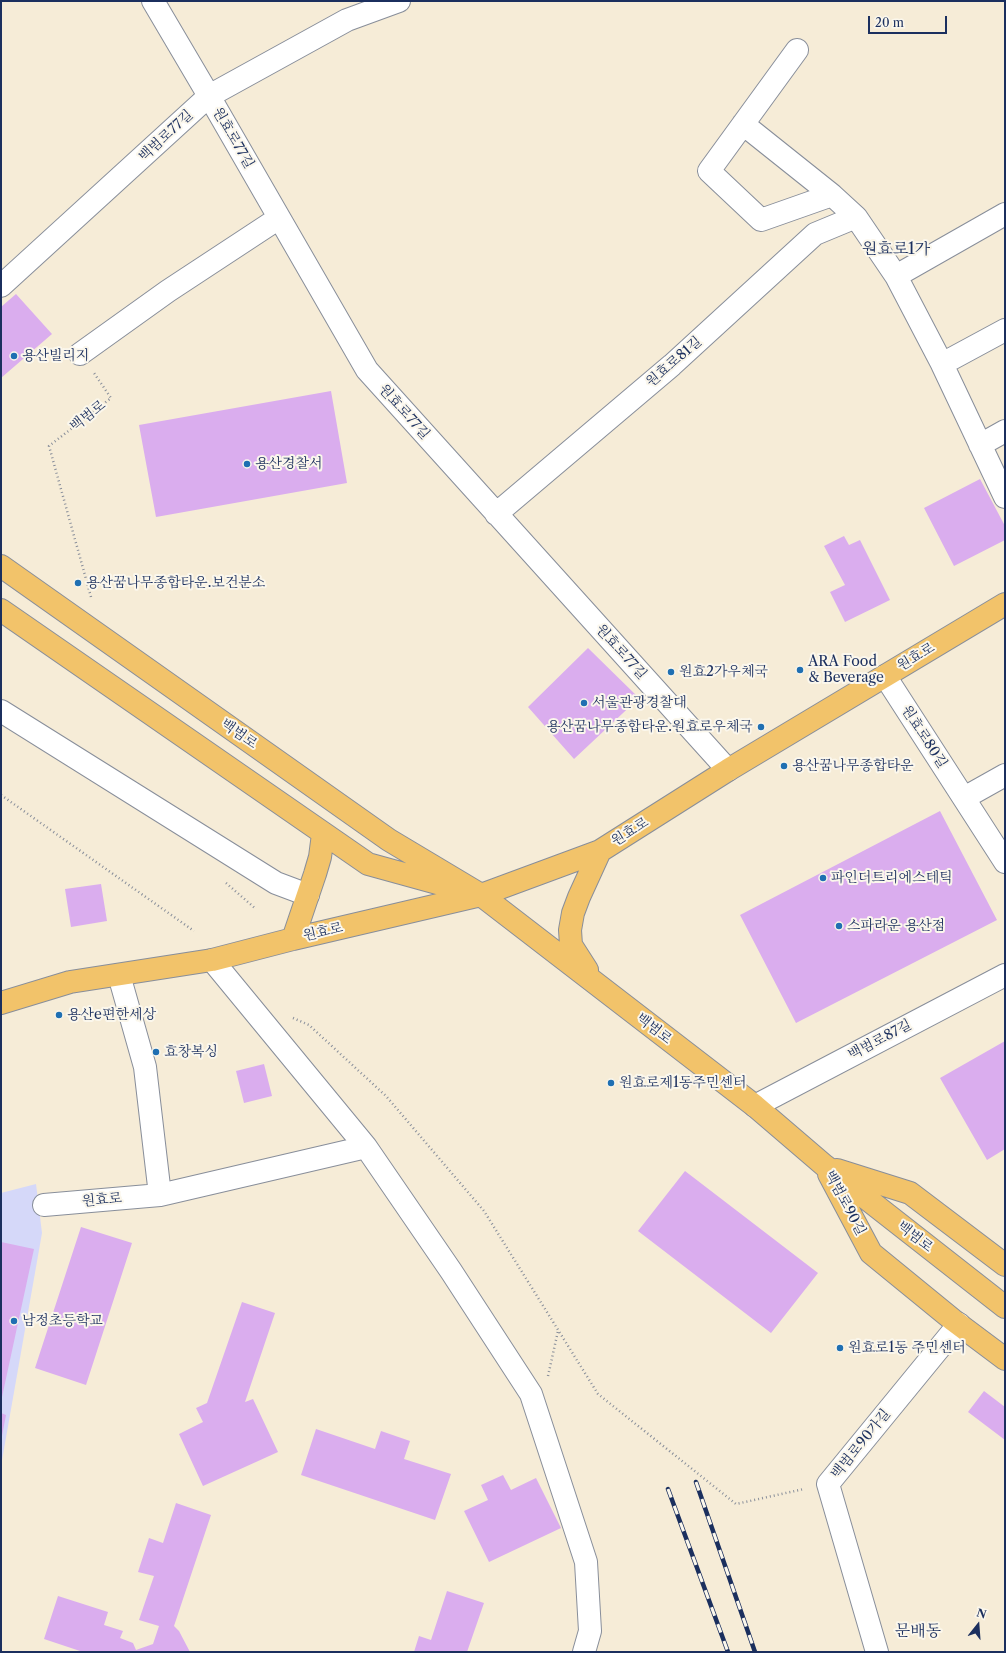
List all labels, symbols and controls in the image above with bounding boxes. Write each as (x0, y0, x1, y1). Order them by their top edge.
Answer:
scale bar (870, 8, 949, 34)
text: 20 m (875, 15, 904, 30)
street label: 원효로77길 (209, 104, 257, 172)
street label: 백범로77길 (135, 107, 197, 165)
district label: 원효로1가 (862, 239, 930, 259)
street label: 원효로81길 (643, 333, 705, 391)
place label: 용산빌리지 (22, 348, 90, 364)
marker: 용산빌리지 (9, 351, 19, 361)
street label: 원효로77길 (375, 381, 433, 443)
street label: 백범로 (67, 397, 109, 435)
place label: 용산경찰서 (255, 456, 323, 472)
marker: 용산경찰서 (242, 459, 252, 469)
place label: 용산꿈나무종합타운.보건분소 (86, 575, 265, 591)
marker: 용산꿈나무종합타운.보건분소 (73, 578, 83, 588)
street label: 원효로77길 (592, 621, 650, 683)
street label: 원효로 (894, 639, 938, 675)
place label: ARA Food & Beverage (808, 654, 884, 686)
place label: 원효2가우체국 (679, 664, 768, 680)
marker: ARA Food & Beverage (795, 665, 805, 675)
marker: 원효2가우체국 (666, 667, 676, 677)
place label: 서울관광경찰대 (592, 695, 687, 711)
marker: 서울관광경찰대 (579, 698, 589, 708)
street label: 원효로80길 (898, 703, 950, 771)
street label: 백범로 (218, 715, 260, 753)
place label: 용산꿈나무종합타운.원효로우체국 (546, 719, 753, 735)
marker: 용산꿈나무종합타운.원효로우체국 (756, 722, 766, 732)
place label: 용산꿈나무종합타운 (792, 758, 914, 774)
marker: 용산꿈나무종합타운 (779, 761, 789, 771)
street label: 원효로 (608, 814, 652, 850)
place label: 파인더트리에스테틱 (831, 870, 953, 886)
marker: 파인더트리에스테틱 (818, 873, 828, 883)
place label: 스파라운 용산점 (847, 918, 945, 934)
street label: 원효로 (301, 919, 345, 945)
marker: 스파라운 용산점 (834, 921, 844, 931)
place label: 용산e편한세상 (67, 1007, 156, 1023)
marker: 용산e편한세상 (54, 1010, 64, 1020)
street label: 백범로 (633, 1010, 675, 1048)
street label: 백범로87길 (845, 1016, 915, 1064)
place label: 효창복싱 (164, 1044, 218, 1060)
marker: 효창복싱 (151, 1047, 161, 1057)
place label: 원효로제1동주민센터 (619, 1075, 747, 1091)
marker: 원효로제1동주민센터 (606, 1078, 616, 1088)
street label: 백범로90길 (821, 1168, 869, 1238)
street label: 원효로 (81, 1190, 123, 1210)
street label: 백범로 (894, 1218, 936, 1256)
place label: 남정초등학교 (22, 1313, 103, 1329)
marker: 남정초등학교 (9, 1316, 19, 1326)
place label: 원효로1동 주민센터 (848, 1340, 966, 1356)
marker: 원효로1동 주민센터 (835, 1343, 845, 1353)
street label: 백범로90가길 (828, 1406, 894, 1482)
north arrow (958, 1605, 998, 1645)
text: N (975, 1605, 988, 1622)
district label: 문배동 (895, 1621, 941, 1641)

